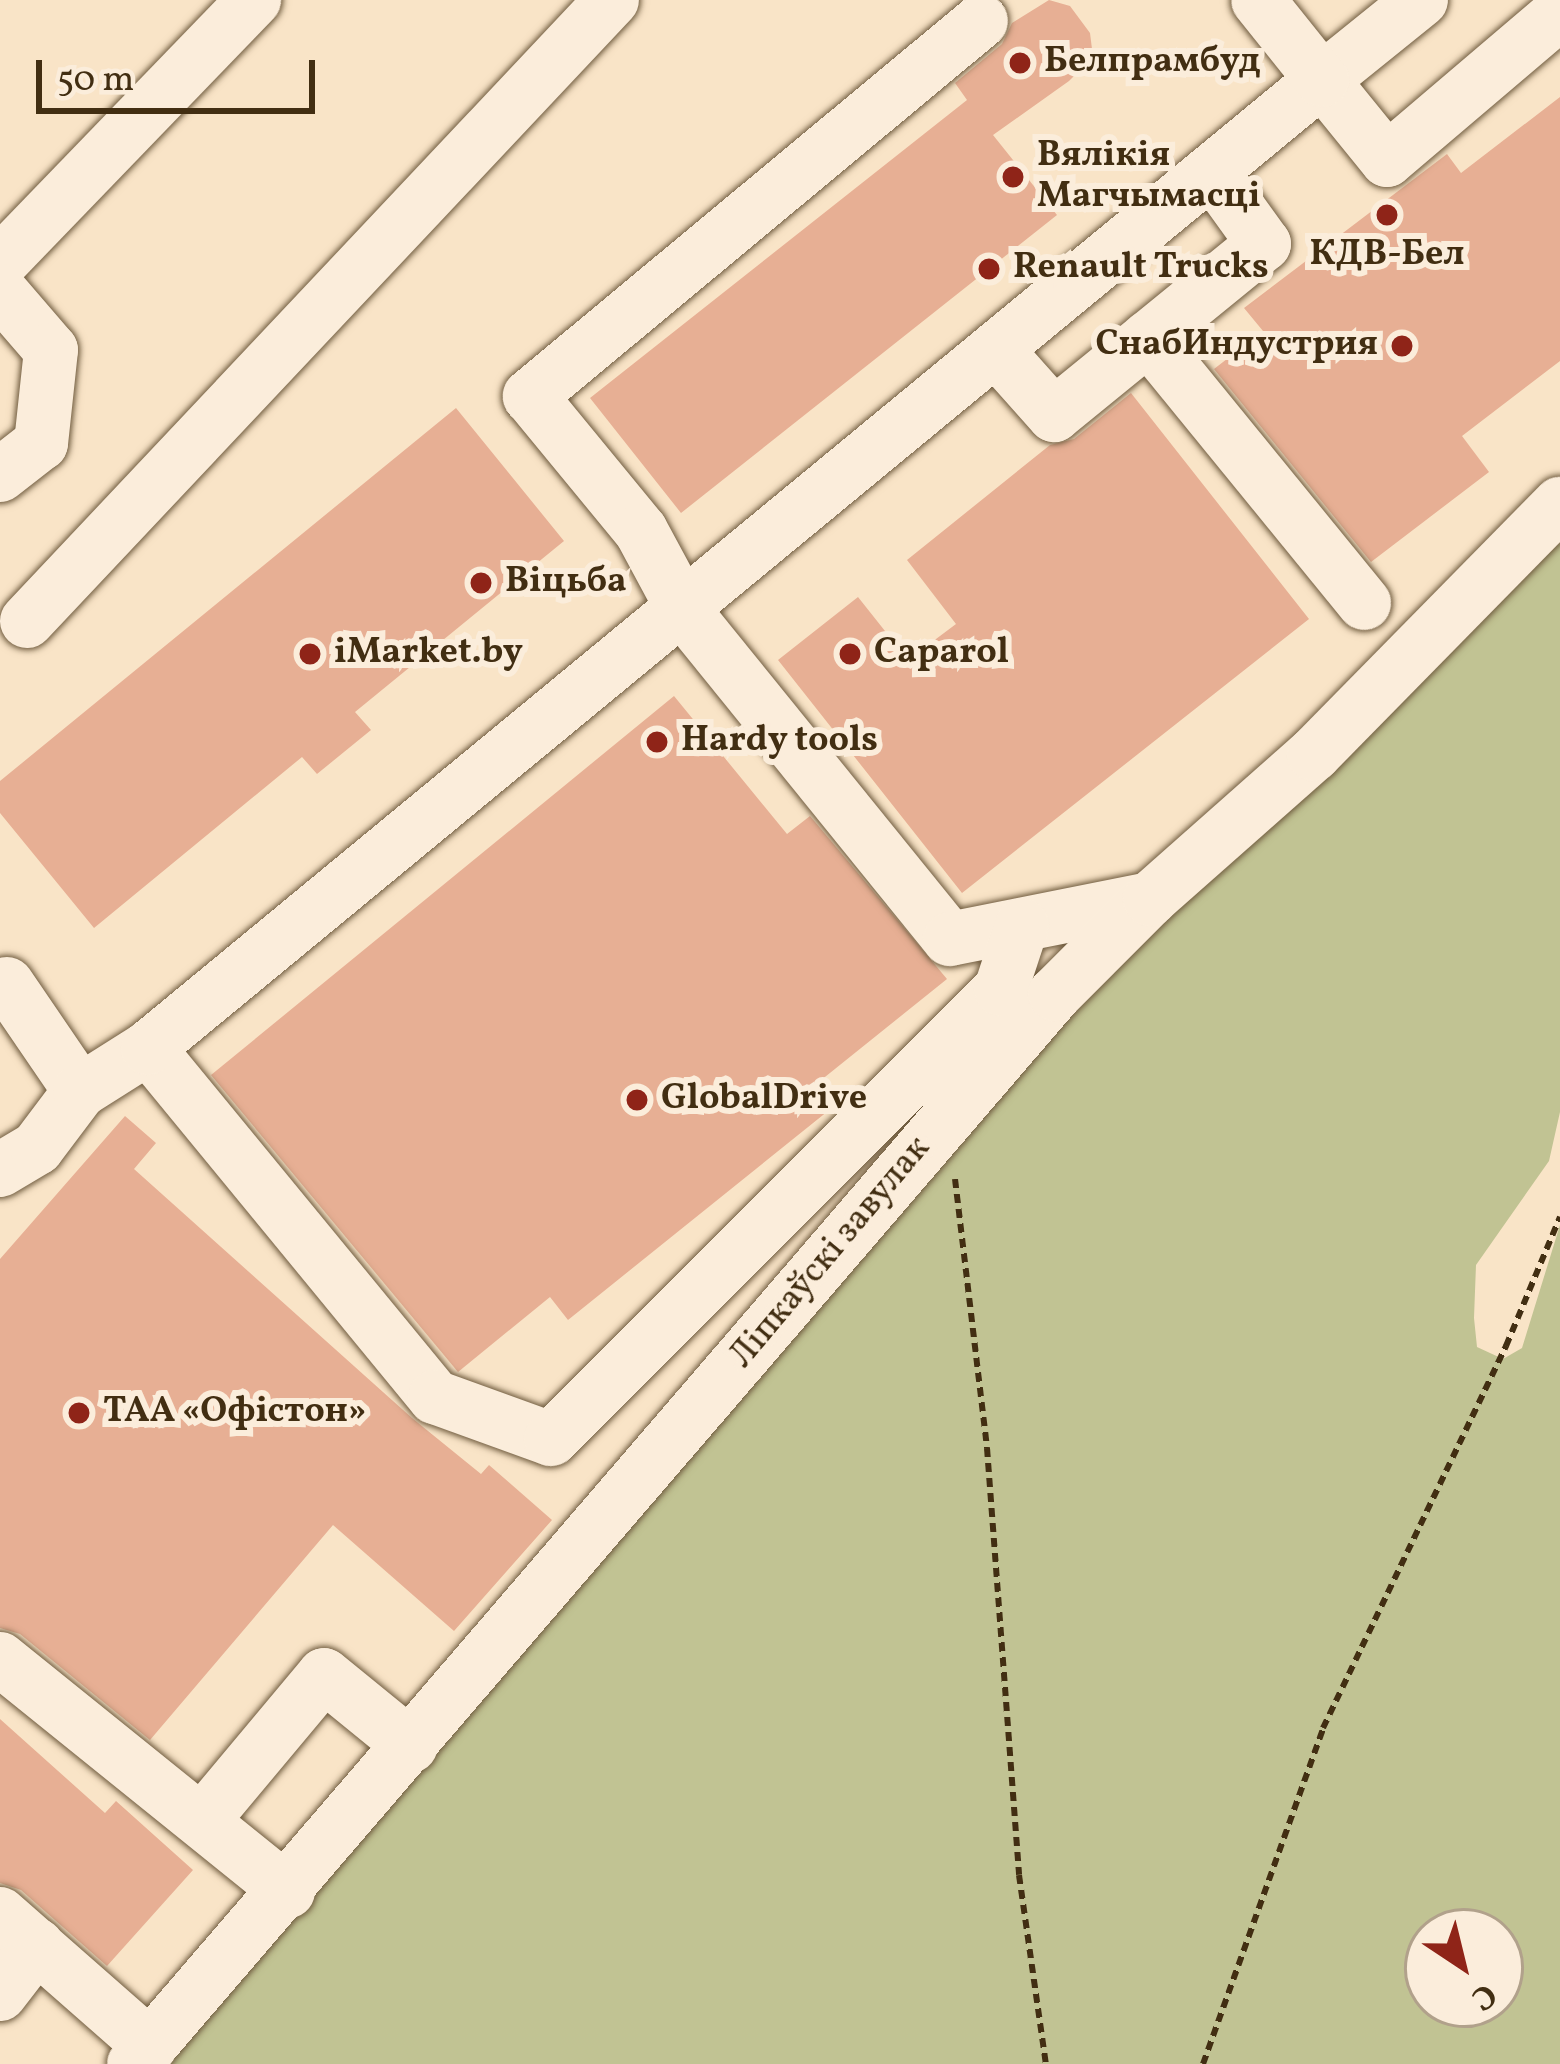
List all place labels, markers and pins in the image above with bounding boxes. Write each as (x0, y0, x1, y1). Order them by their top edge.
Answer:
place label: Белпрамбуд (1044, 41, 1261, 85)
marker: Белпрамбуд (1007, 50, 1033, 76)
place label: Вялікія Магчымасці (1037, 134, 1261, 219)
marker: Вялікія Магчымасці (1000, 164, 1026, 190)
marker: КДВ-Бел (1374, 202, 1400, 228)
place label: КДВ-Бел (1309, 234, 1465, 278)
place label: Renault Trucks (1013, 247, 1269, 291)
marker: Renault Trucks (976, 256, 1002, 282)
place label: СнабИндустрия (1095, 324, 1378, 368)
marker: СнабИндустрия (1389, 333, 1415, 359)
place label: Віцьба (505, 561, 627, 605)
marker: Віцьба (468, 570, 494, 596)
place label: iMarket.by (334, 632, 523, 676)
place label: Caparol (874, 632, 1009, 676)
marker: iMarket.by (297, 641, 323, 667)
marker: Caparol (837, 641, 863, 667)
place label: Hardy tools (681, 720, 878, 764)
marker: Hardy tools (644, 729, 670, 755)
place label: GlobalDrive (661, 1078, 867, 1122)
marker: GlobalDrive (624, 1087, 650, 1113)
place label: ТАА «Офістон» (103, 1391, 367, 1435)
marker: ТАА «Офістон» (66, 1400, 92, 1426)

